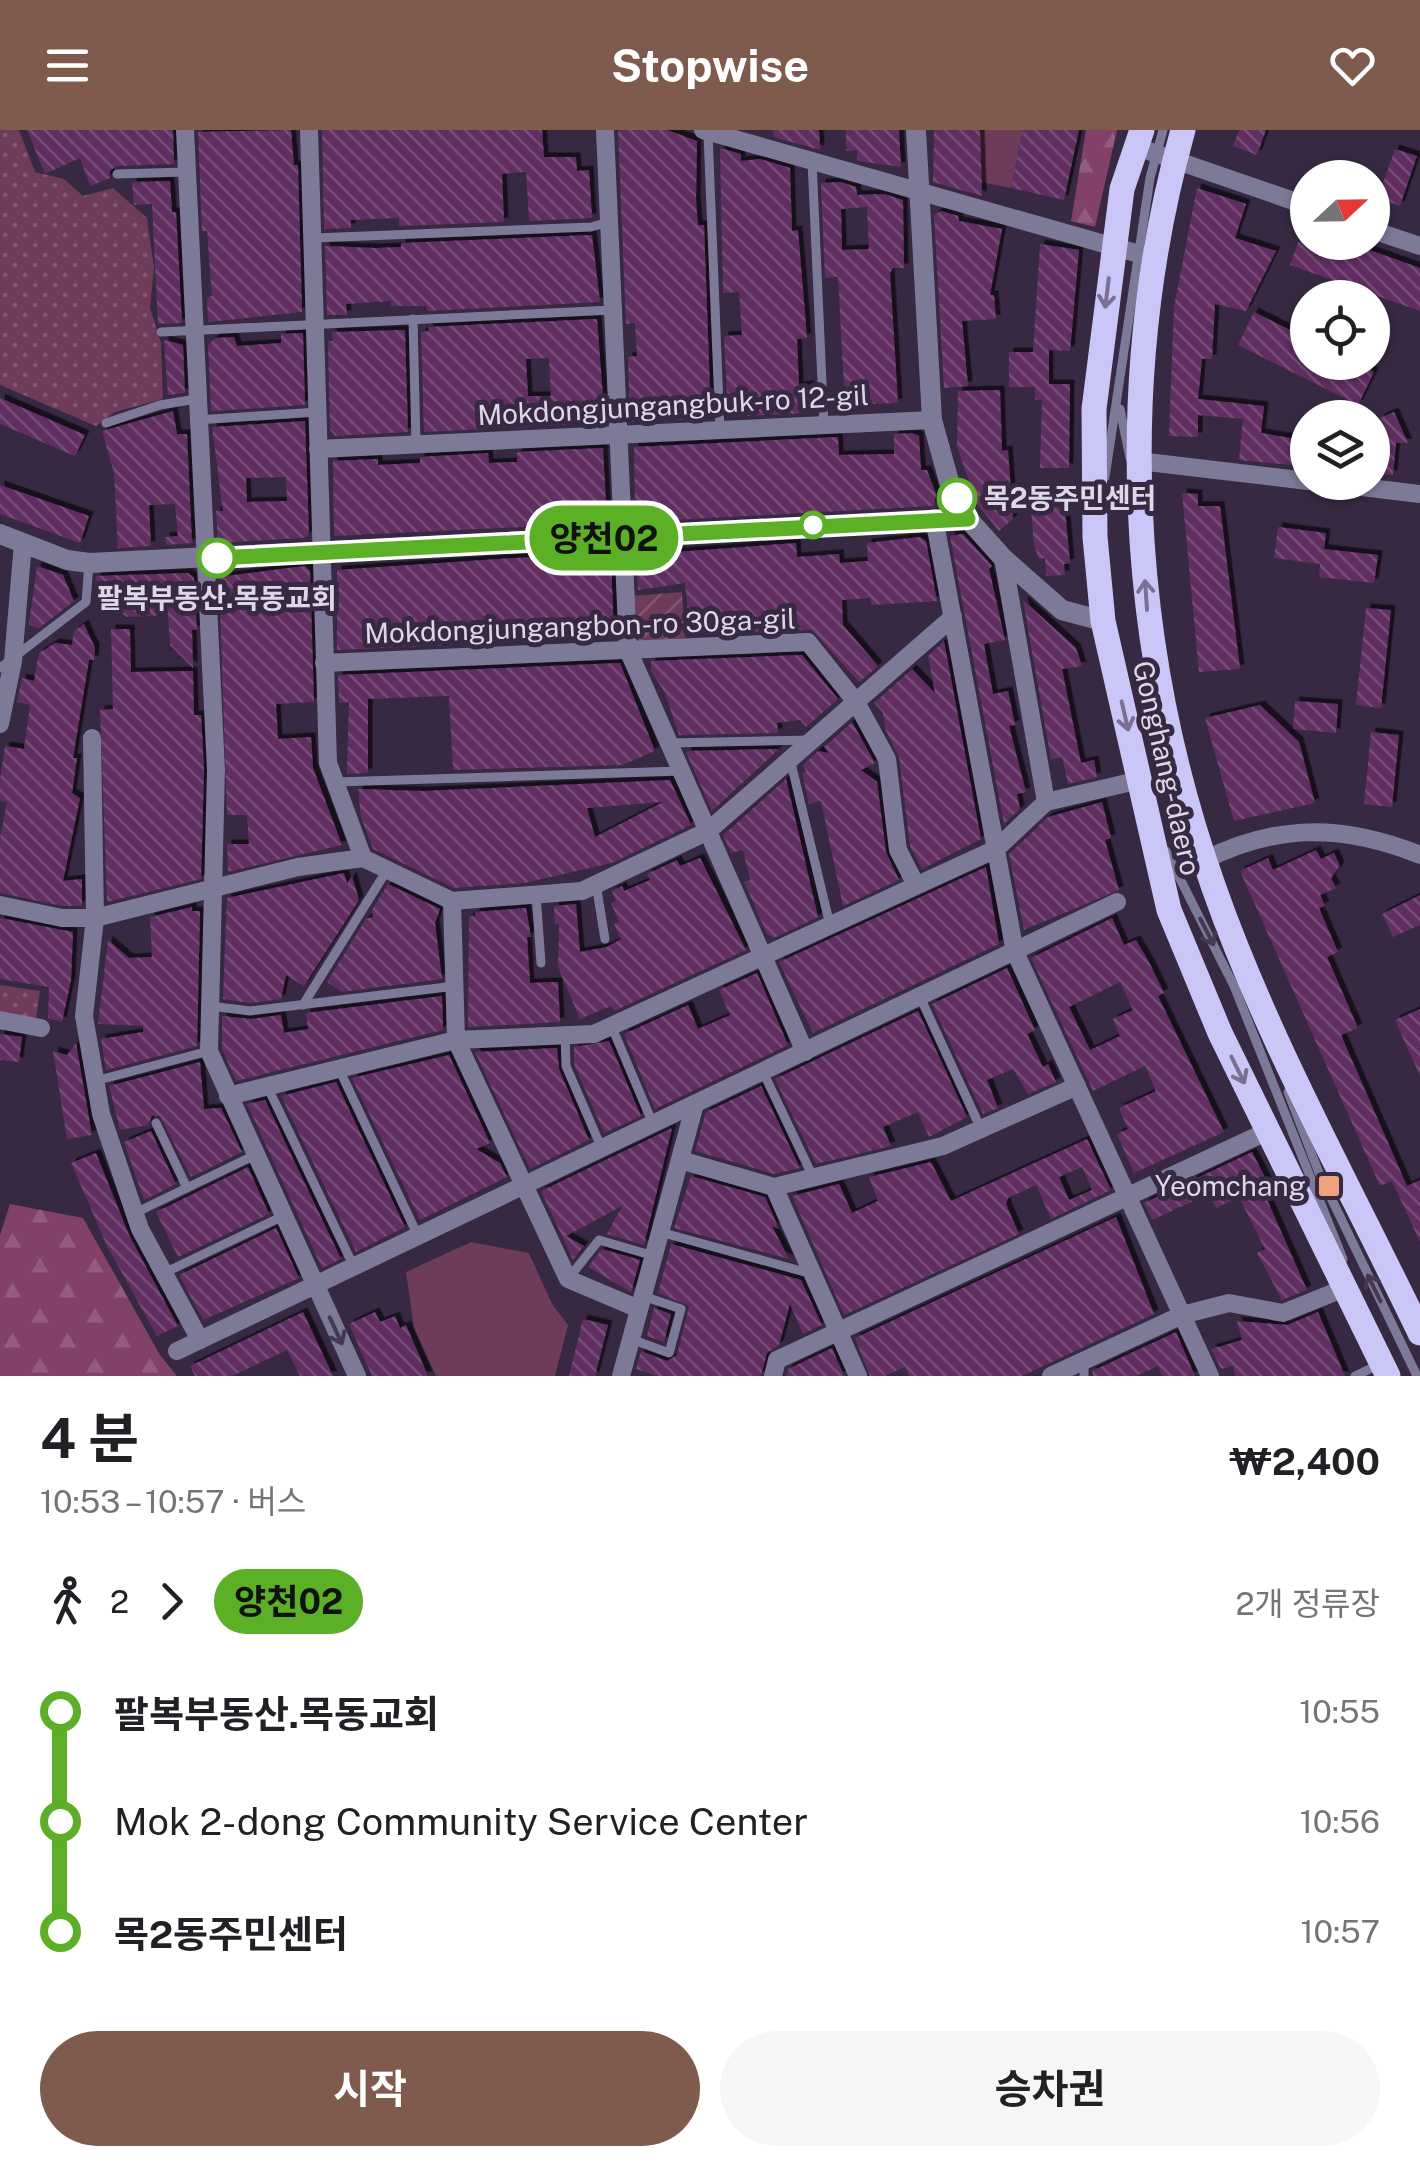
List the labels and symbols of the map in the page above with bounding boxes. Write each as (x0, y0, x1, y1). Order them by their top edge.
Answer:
north arrow (1290, 160, 1390, 260)
one-way arrow (1097, 276, 1116, 309)
street label: Mokdongjungangbuk-ro 12-gil (476, 378, 869, 431)
marker: 목2동주민센터 (938, 479, 976, 517)
place label: 목2동주민센터 (984, 481, 1156, 514)
line badge: 양천02 (534, 506, 674, 570)
unlabelled marker (800, 512, 826, 538)
marker: 팔복부동산.목동교회 (198, 539, 236, 577)
one-way arrow (1136, 579, 1155, 611)
place label: 팔복부동산.목동교회 (97, 581, 337, 614)
street label: Mokdongjungangbon-ro 30ga-gil (364, 601, 796, 650)
street label: Gonghang-daero (1127, 657, 1208, 878)
one-way arrow (1117, 700, 1135, 732)
one-way arrow (1198, 916, 1217, 946)
one-way arrow (1229, 1054, 1248, 1084)
place label: Yeomchang (1155, 1169, 1306, 1202)
marker: Yeomchang (1316, 1173, 1342, 1199)
one-way arrow (1364, 1274, 1383, 1304)
one-way arrow (328, 1315, 346, 1346)

